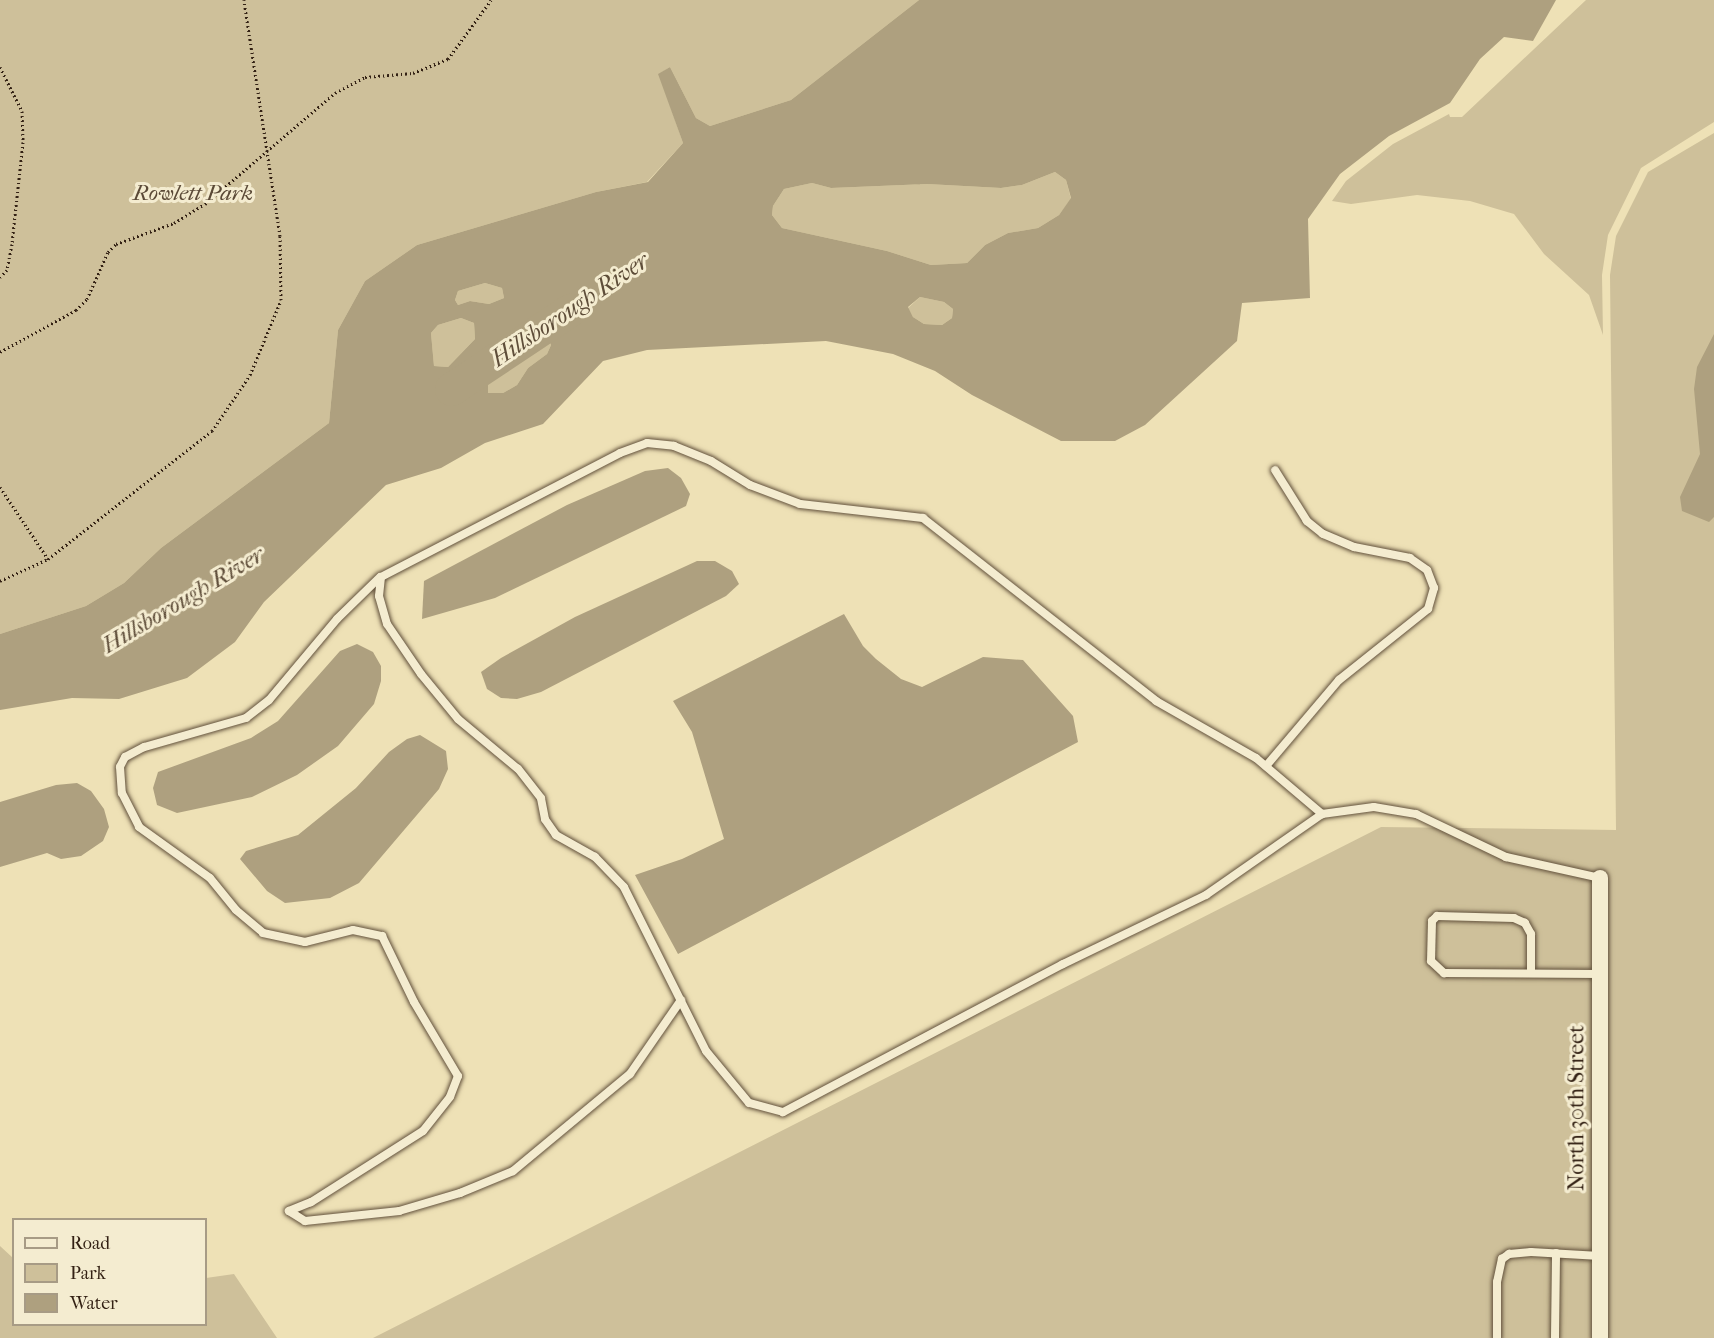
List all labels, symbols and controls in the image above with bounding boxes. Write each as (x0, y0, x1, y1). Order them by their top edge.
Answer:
park label: Rowlett Park (133, 181, 253, 207)
water label: Hillsborough River (486, 247, 654, 373)
water label: Hillsborough River (97, 540, 269, 660)
street label: North 30th Street (1564, 1025, 1590, 1191)
legend (12, 1218, 207, 1326)
text: Road (70, 1233, 110, 1254)
text: Park (70, 1263, 106, 1284)
text: Water (70, 1293, 118, 1314)

